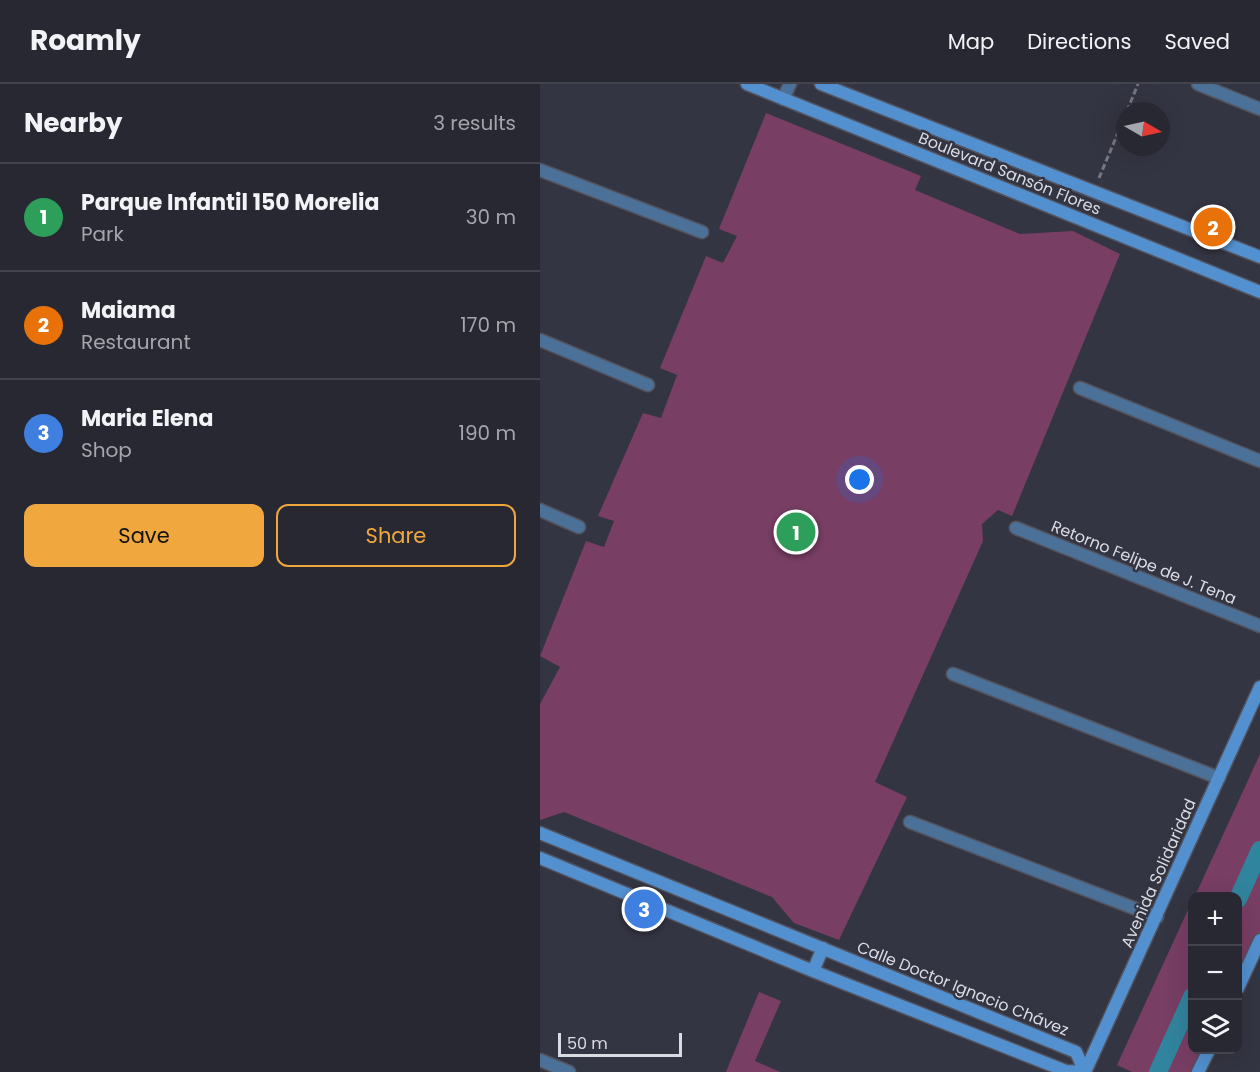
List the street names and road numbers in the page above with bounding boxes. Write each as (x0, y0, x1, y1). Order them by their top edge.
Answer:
street label: Boulevard Sansón Flores (915, 126, 1105, 221)
street label: Retorno Felipe de J. Tena (1048, 515, 1240, 610)
street label: Avenida Solidaridad (1115, 795, 1202, 952)
street label: Calle Doctor Ignacio Chávez (854, 935, 1072, 1042)

